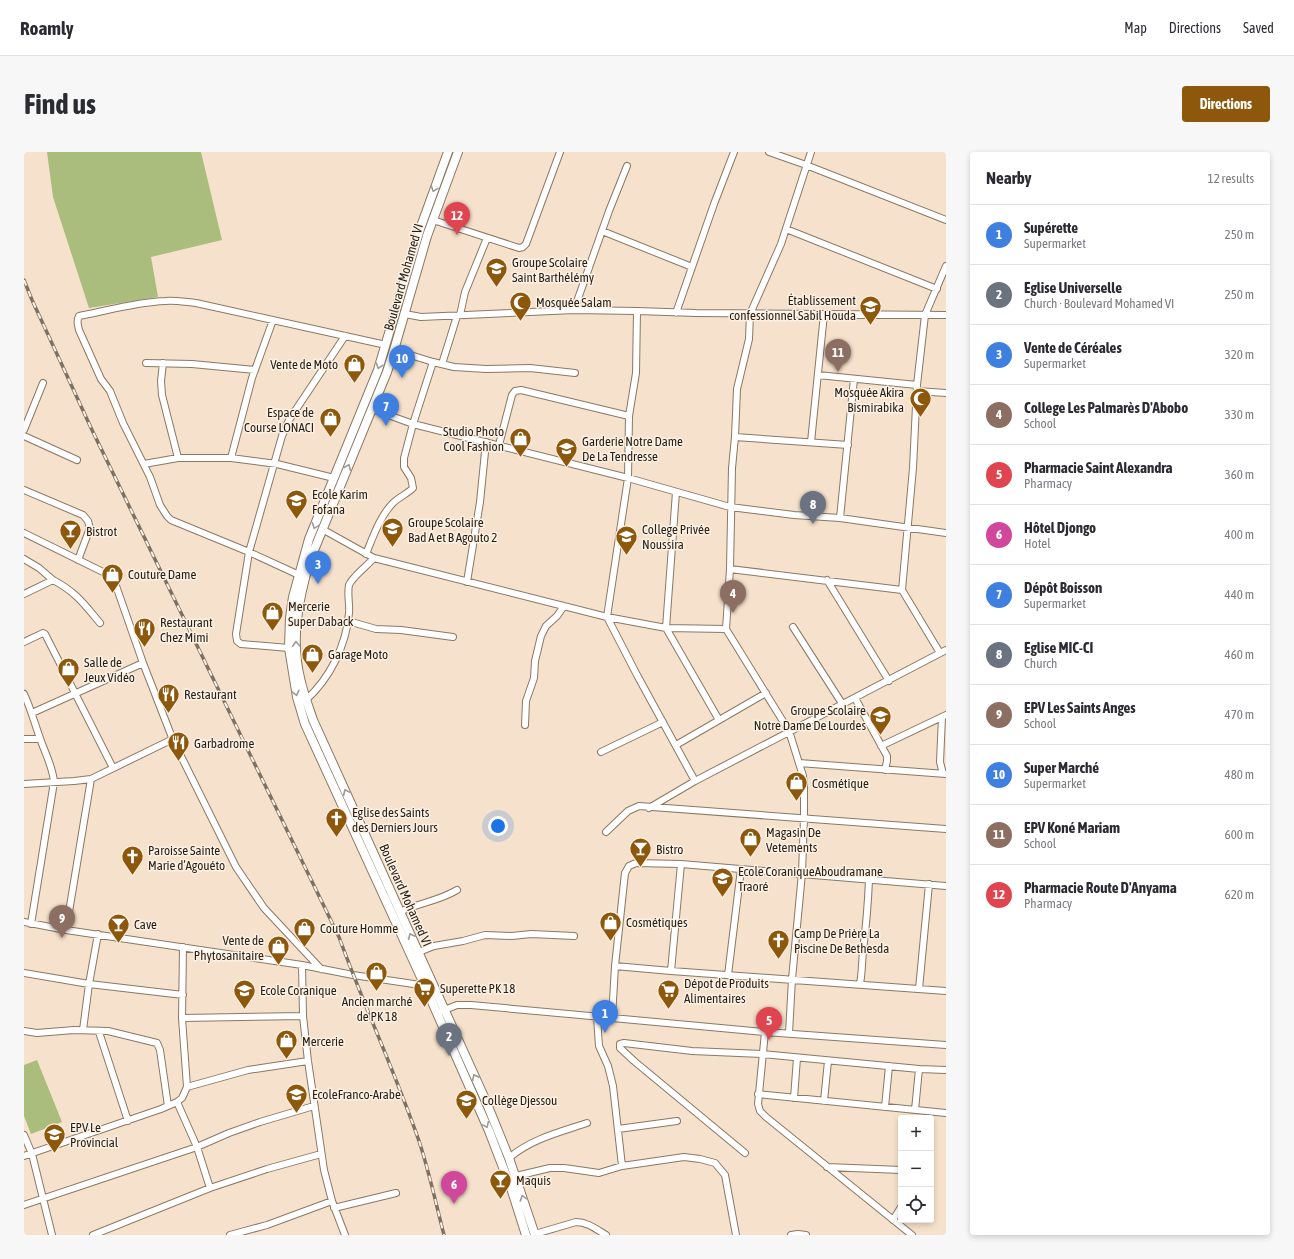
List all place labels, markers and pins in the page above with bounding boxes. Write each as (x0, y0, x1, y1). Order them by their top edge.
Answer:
pin: 12 (444, 202, 470, 235)
place label: Groupe Scolaire Saint Barthélémy (512, 255, 595, 285)
school or university icon: Groupe Scolaire Saint Barthélémy (484, 256, 510, 289)
mosque icon: Mosquée Salam (507, 289, 533, 322)
place label: Établissement confessionnel Sabil Houda (729, 293, 856, 323)
school or university icon: Établissement confessionnel Sabil Houda (858, 294, 884, 327)
place label: Mosquée Salam (536, 295, 612, 310)
pin: 11 (825, 339, 851, 372)
pin: 10 (389, 345, 415, 378)
shop icon: Vente de Moto (341, 351, 367, 384)
place label: Vente de Moto (270, 357, 338, 372)
place label: Mosquée Akira Bismirabika (834, 385, 904, 415)
mosque icon: Mosquée Akira Bismirabika (907, 386, 933, 419)
pin: 7 (373, 393, 399, 426)
place label: Espace de Course LONACI (244, 405, 314, 435)
shop icon: Espace de Course LONACI (317, 406, 343, 439)
place label: Studio Photo Cool Fashion (443, 424, 504, 454)
shop icon: Studio Photo Cool Fashion (507, 425, 533, 458)
place label: Garderie Notre Dame De La Tendresse (582, 434, 683, 464)
school or university icon: Garderie Notre Dame De La Tendresse (553, 435, 579, 468)
place label: Ecole Karim Fofana (312, 487, 368, 517)
school or university icon: Ecole Karim Fofana (284, 488, 310, 521)
pin: 8 (800, 491, 826, 524)
place label: Groupe Scolaire Bad A et B Agouto 2 (408, 515, 497, 545)
school or university icon: Groupe Scolaire Bad A et B Agouto 2 (380, 516, 406, 549)
bar icon: Bistrot (57, 518, 83, 551)
place label: College Privée Noussira (642, 522, 710, 552)
school or university icon: College Privée Noussira (613, 523, 639, 556)
place label: Bistrot (86, 524, 117, 539)
pin: 3 (305, 551, 331, 584)
shop icon: Couture Dame (100, 561, 126, 594)
place label: Couture Dame (128, 567, 196, 582)
pin: 4 (720, 580, 746, 613)
place label: Mercerie Super Daback (288, 599, 354, 629)
shop icon: Mercerie Super Daback (259, 600, 285, 633)
place label: Restaurant Chez Mimi (160, 615, 213, 645)
restaurant icon: Restaurant Chez Mimi (131, 616, 157, 649)
shop icon: Garage Moto (299, 641, 325, 674)
place label: Garage Moto (328, 647, 388, 662)
place label: Salle de Jeux Vidéo (84, 655, 135, 685)
shop icon: Salle de Jeux Vidéo (56, 656, 82, 689)
restaurant icon: Restaurant (156, 681, 182, 714)
place label: Restaurant (184, 687, 237, 702)
place label: Groupe Scolaire Notre Dame De Lourdes (754, 703, 866, 733)
school or university icon: Groupe Scolaire Notre Dame De Lourdes (868, 704, 894, 737)
restaurant icon: Garbadrome (165, 730, 191, 763)
place label: Garbadrome (194, 736, 254, 751)
shop icon: Cosmétique (783, 770, 809, 803)
place label: Cosmétique (812, 776, 869, 791)
place label: Eglise des Saints des Derniers Jours (352, 805, 438, 835)
church icon: Eglise des Saints des Derniers Jours (324, 806, 350, 839)
place label: Magasin De Vetements (766, 825, 821, 855)
shop icon: Magasin De Vetements (737, 826, 763, 859)
bar icon: Bistro (628, 836, 654, 869)
place label: Bistro (656, 842, 683, 857)
place label: Paroisse Sainte Marie d’Agouéto (148, 843, 225, 873)
church icon: Paroisse Sainte Marie d’Agouéto (119, 844, 145, 877)
place label: Ecole CoraniqueAboudramane Traoré (738, 864, 883, 894)
school or university icon: Ecole CoraniqueAboudramane Traoré (709, 865, 735, 898)
pin: 9 (49, 905, 75, 938)
shop icon: Cosmétiques (598, 909, 624, 942)
bar icon: Cave (105, 911, 131, 944)
shop icon: Couture Homme (291, 915, 317, 948)
place label: Cosmétiques (626, 915, 688, 930)
place label: Cave (134, 917, 157, 932)
place label: Couture Homme (320, 921, 398, 936)
place label: Camp De Prière La Piscine De Bethesda (794, 926, 889, 956)
church icon: Camp De Prière La Piscine De Bethesda (765, 927, 791, 960)
place label: Vente de Phytosanitaire (194, 933, 264, 963)
shop icon: Vente de Phytosanitaire (266, 934, 292, 967)
shop icon: Ancien marché de PK 18 (364, 960, 390, 993)
supermarket icon: Superette PK 18 (412, 975, 438, 1008)
place label: Dépot de Produits Alimentaires (684, 976, 769, 1006)
school or university icon: Ecole Coranique (232, 977, 258, 1010)
supermarket icon: Dépot de Produits Alimentaires (655, 977, 681, 1010)
place label: Superette PK 18 (440, 981, 515, 996)
place label: Ecole Coranique (260, 983, 337, 998)
place label: Ancien marché de PK 18 (342, 994, 412, 1024)
pin: 1 (592, 1000, 618, 1033)
pin: 5 (756, 1007, 782, 1040)
pin: 2 (436, 1023, 462, 1056)
shop icon: Mercerie (274, 1028, 300, 1061)
place label: Mercerie (302, 1034, 344, 1049)
school or university icon: EcoleFranco-Arabe (283, 1081, 309, 1114)
place label: EcoleFranco-Arabe (312, 1087, 401, 1102)
school or university icon: Collège Djessou (454, 1087, 480, 1120)
place label: Collège Djessou (482, 1093, 557, 1108)
place label: EPV Le Provincial (70, 1120, 119, 1150)
school or university icon: EPV Le Provincial (42, 1121, 68, 1154)
bar icon: Maquis (488, 1167, 514, 1200)
pin: 6 (441, 1171, 467, 1204)
place label: Maquis (516, 1173, 551, 1188)

